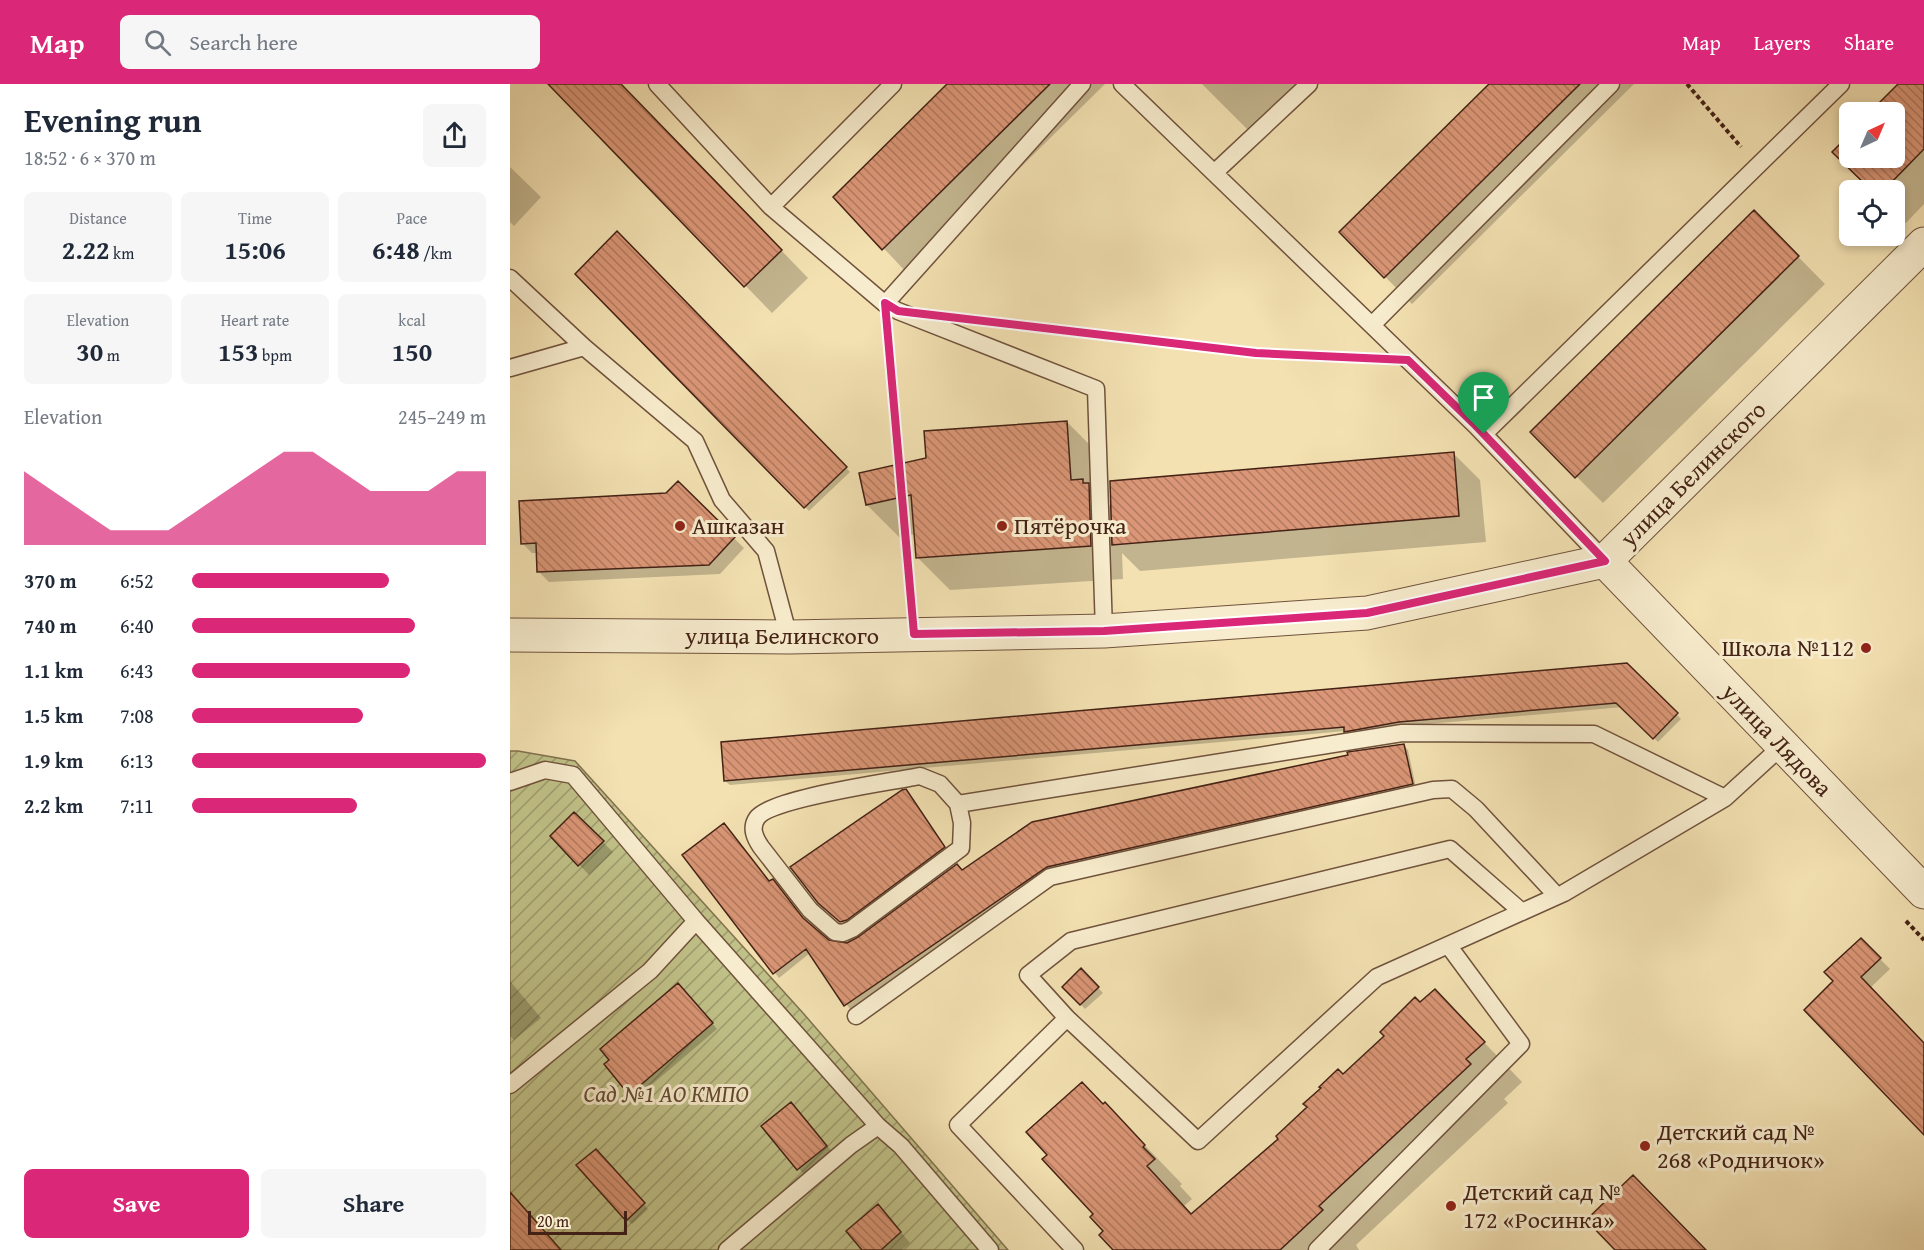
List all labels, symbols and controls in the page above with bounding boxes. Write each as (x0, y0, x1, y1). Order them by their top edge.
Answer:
search box (120, 15, 540, 69)
text: Map (30, 22, 84, 63)
icon: search (141, 26, 174, 59)
text: Search here (189, 26, 298, 58)
text: Map (1682, 27, 1721, 58)
text: Layers (1754, 27, 1811, 58)
text: Share (1844, 27, 1894, 58)
text: Evening run (24, 96, 201, 144)
north arrow (1839, 102, 1905, 168)
map controls (1839, 102, 1905, 246)
button: share (423, 104, 486, 167)
text: 18:52 · 6 × 370 m (24, 143, 156, 172)
button: locate (1839, 180, 1905, 246)
text: Distance (69, 206, 127, 230)
text: Time (238, 206, 272, 230)
text: Pace (397, 206, 427, 230)
text: 2.22 (62, 230, 110, 269)
text: 15:06 (224, 230, 286, 269)
text: 6:48 (372, 230, 420, 269)
text: km (110, 241, 134, 265)
text: /km (420, 241, 452, 265)
text: Elevation (67, 308, 129, 332)
text: Heart rate (221, 308, 289, 332)
text: kcal (398, 308, 426, 332)
text: 30 (76, 332, 103, 371)
text: 153 (218, 332, 258, 371)
text: 150 (392, 332, 432, 371)
text: m (103, 343, 120, 367)
text: bpm (258, 343, 292, 367)
pin (1458, 372, 1509, 434)
icon: arrive (1467, 381, 1500, 414)
street label: улица Белинского (1611, 393, 1774, 555)
text: Elevation (24, 402, 102, 431)
text: 245–249 m (398, 402, 486, 431)
place label: Ашказан (692, 508, 785, 543)
place label: Пятёрочка (1014, 508, 1127, 543)
marker: Ашказан (673, 519, 687, 533)
marker: Пятёрочка (995, 519, 1009, 533)
text: 370 m (24, 566, 77, 595)
text: 6:52 (120, 566, 154, 595)
text: 740 m (24, 611, 77, 640)
text: 6:40 (120, 611, 154, 640)
street label: улица Белинского (684, 618, 879, 653)
place label: Школа №112 (1722, 630, 1854, 665)
marker: Школа №112 (1859, 641, 1873, 655)
text: 1.1 km (24, 656, 83, 685)
text: 6:43 (120, 656, 154, 685)
street label: улица Лядова (1713, 674, 1841, 805)
text: 1.5 km (24, 701, 83, 730)
text: 7:08 (120, 701, 154, 730)
text: 1.9 km (24, 746, 83, 775)
text: 6:13 (120, 746, 154, 775)
text: 2.2 km (24, 791, 83, 820)
text: 7:11 (120, 791, 154, 820)
park label: Сад №1 АО КМПО (583, 1076, 749, 1111)
place label: Детский сад № 268 «Родничок» (1656, 1114, 1825, 1177)
marker: Детский сад № 268 «Родничок» (1638, 1139, 1652, 1153)
button: Save (24, 1169, 249, 1238)
button: Share (261, 1169, 486, 1238)
place label: Детский сад № 172 «Росинка» (1462, 1174, 1621, 1237)
marker: Детский сад № 172 «Росинка» (1444, 1199, 1458, 1213)
scale bar (528, 1208, 627, 1236)
text: 20 m (537, 1209, 569, 1233)

